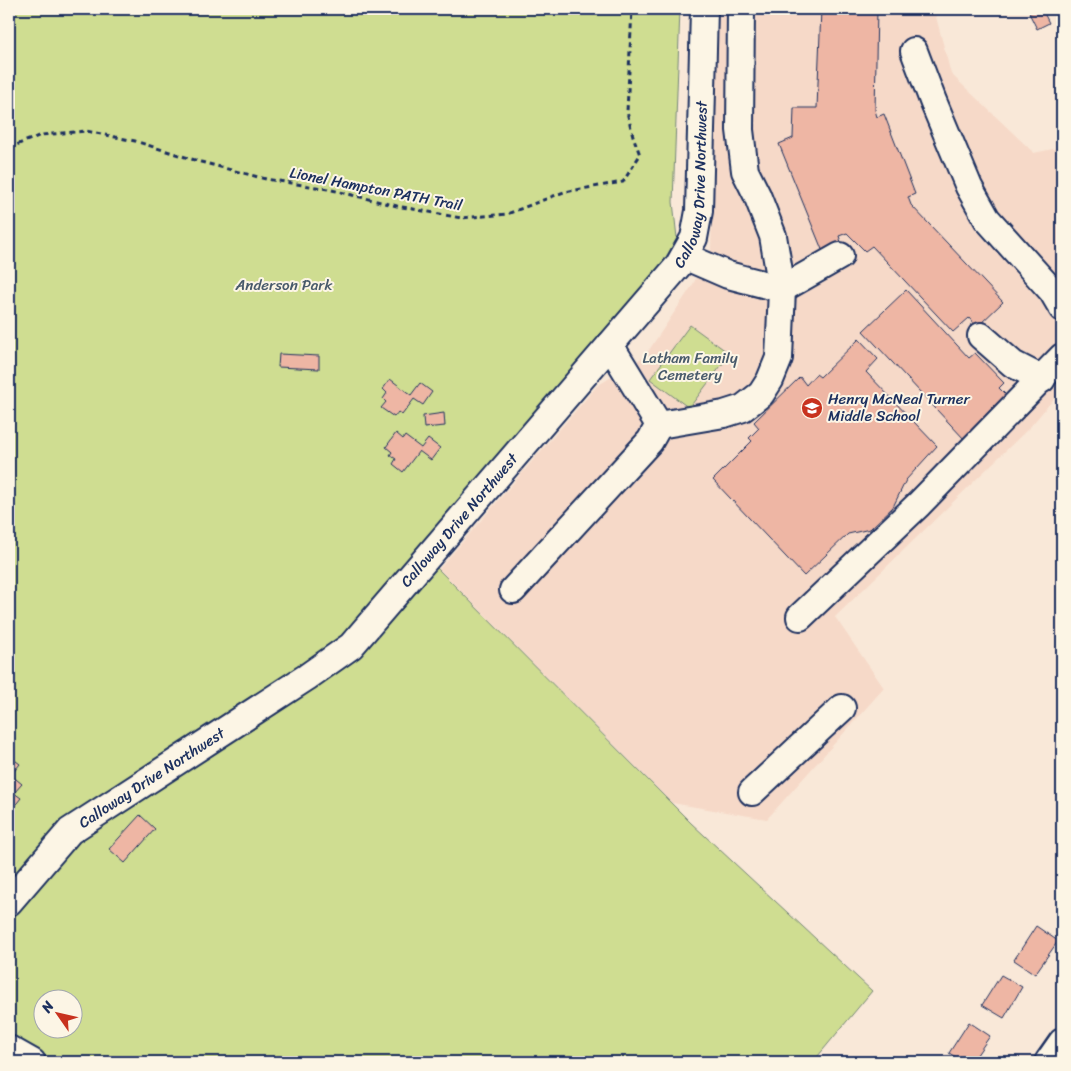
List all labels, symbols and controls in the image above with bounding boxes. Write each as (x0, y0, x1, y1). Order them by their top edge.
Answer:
street label: Calloway Drive Northwest (666, 100, 715, 273)
street label: Lionel Hampton PATH Trail (288, 160, 465, 219)
park label: Anderson Park (235, 272, 334, 298)
park label: Latham Family Cemetery (642, 345, 738, 388)
place label: Henry McNeal Turner Middle School (828, 386, 970, 429)
school or university icon: Henry McNeal Turner Middle School (800, 396, 824, 420)
street label: Calloway Drive Northwest (394, 447, 525, 593)
street label: Calloway Drive Northwest (73, 720, 231, 835)
north arrow (32, 988, 82, 1038)
text: N (34, 996, 61, 1019)

